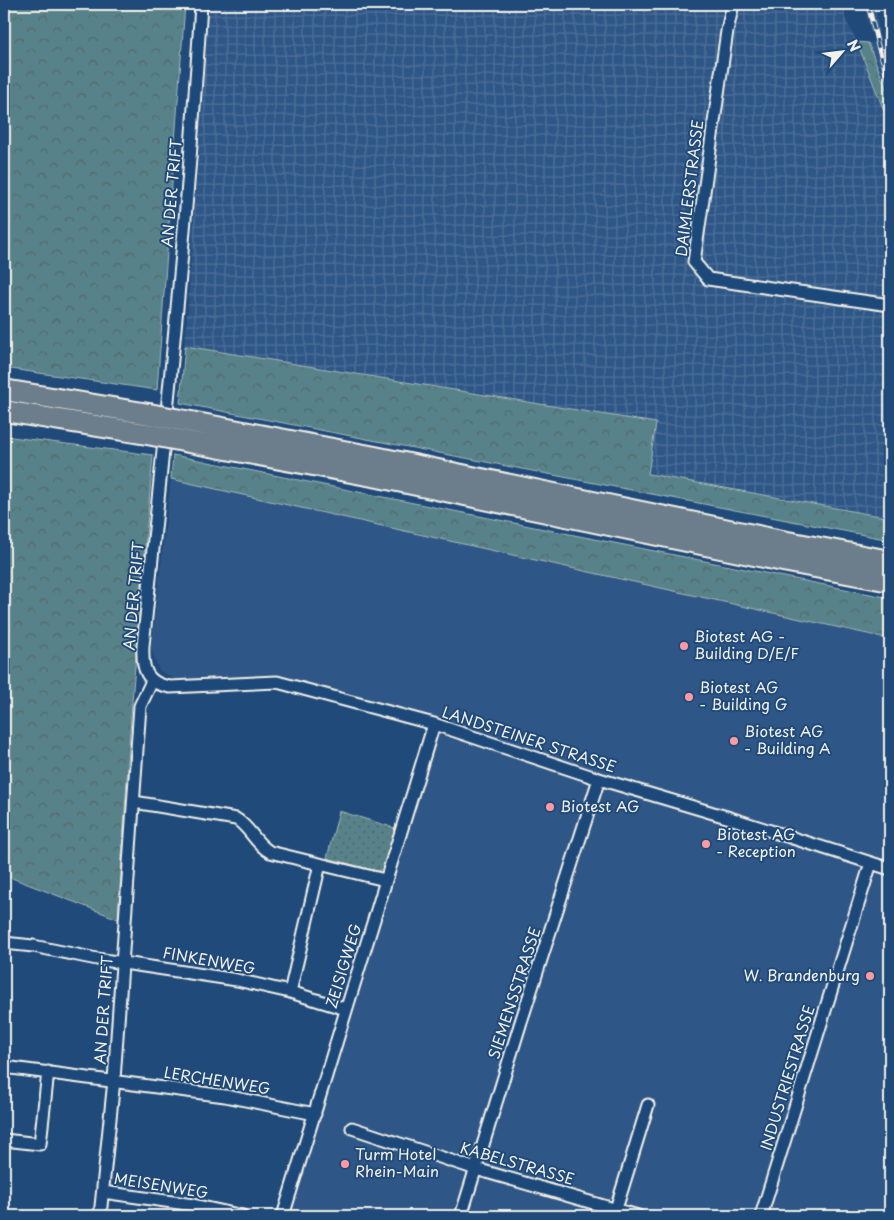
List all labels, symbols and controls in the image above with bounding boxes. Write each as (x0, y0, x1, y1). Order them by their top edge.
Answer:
north arrow (816, 28, 866, 78)
text: N (842, 36, 866, 55)
street label: DAIMLERSTRASSE (669, 118, 708, 258)
street label: AN DER TRIFT (154, 137, 187, 248)
street label: AN DER TRIFT (116, 540, 149, 651)
place label: Biotest AG - Building D/E/F (694, 624, 799, 664)
marker: Biotest AG - Building D/E/F (678, 640, 690, 652)
place label: Biotest AG - Building G (699, 675, 788, 715)
marker: Biotest AG - Building G (683, 691, 695, 703)
street label: LANDSTEINER STRASSE (440, 700, 619, 778)
place label: Biotest AG - Building A (744, 719, 830, 759)
marker: Biotest AG - Building A (728, 735, 740, 747)
place label: Biotest AG (560, 794, 639, 817)
marker: Biotest AG (544, 801, 556, 813)
place label: Biotest AG - Reception (716, 822, 796, 862)
marker: Biotest AG - Reception (700, 838, 712, 850)
street label: ZEISIGWEG (319, 920, 366, 1011)
street label: SIEMENSSTRASSE (481, 924, 546, 1062)
street label: FINKENWEG (161, 940, 257, 979)
street label: AN DER TRIFT (87, 954, 118, 1065)
place label: W. Brandenburg (744, 963, 860, 986)
marker: W. Brandenburg (864, 970, 876, 982)
street label: INDUSTRIESTRASSE (754, 1002, 820, 1153)
street label: LERCHENWEG (162, 1060, 272, 1099)
street label: KABELSTRASSE (458, 1135, 577, 1190)
place label: Turm Hotel Rhein-Main (355, 1142, 439, 1182)
marker: Turm Hotel Rhein-Main (339, 1158, 351, 1170)
street label: MEISENWEG (113, 1166, 210, 1203)

